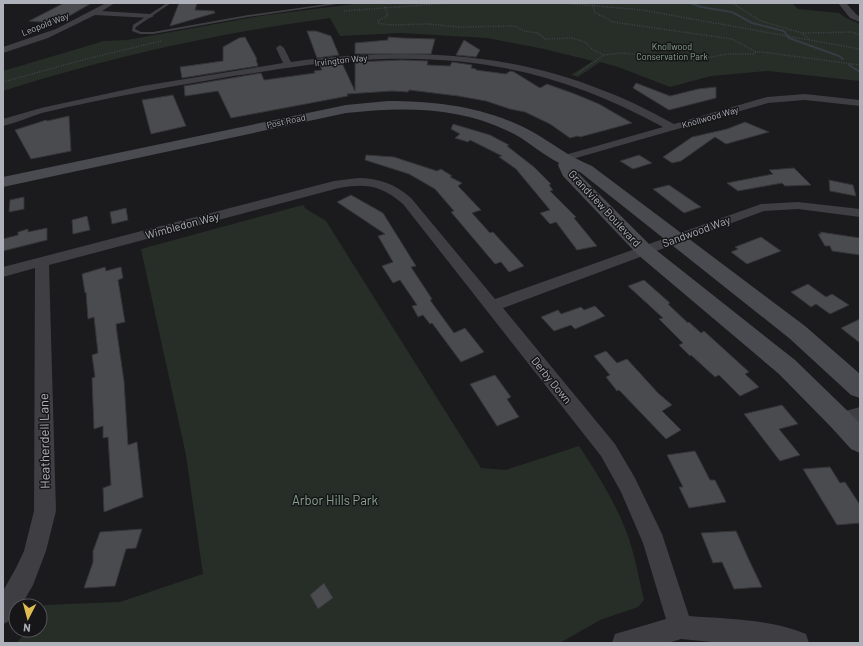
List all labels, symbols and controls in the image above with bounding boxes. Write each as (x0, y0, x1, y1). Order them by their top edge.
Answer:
street label: Leopold Way (20, 10, 70, 38)
park label: Knollwood Conservation Park (636, 41, 708, 62)
street label: Irvington Way (314, 52, 368, 68)
street label: Knollwood Way (680, 104, 740, 130)
street label: Post Road (266, 112, 306, 130)
street label: Grandview Boulevard (566, 167, 644, 249)
street label: Wimbledon Way (144, 209, 220, 241)
street label: Sandwood Way (660, 213, 732, 249)
street label: Derby Down (529, 354, 575, 406)
street label: Heatherdell Lane (35, 393, 53, 489)
park label: Arbor Hills Park (292, 492, 379, 508)
north arrow (8, 598, 48, 638)
text: N (23, 622, 31, 635)

